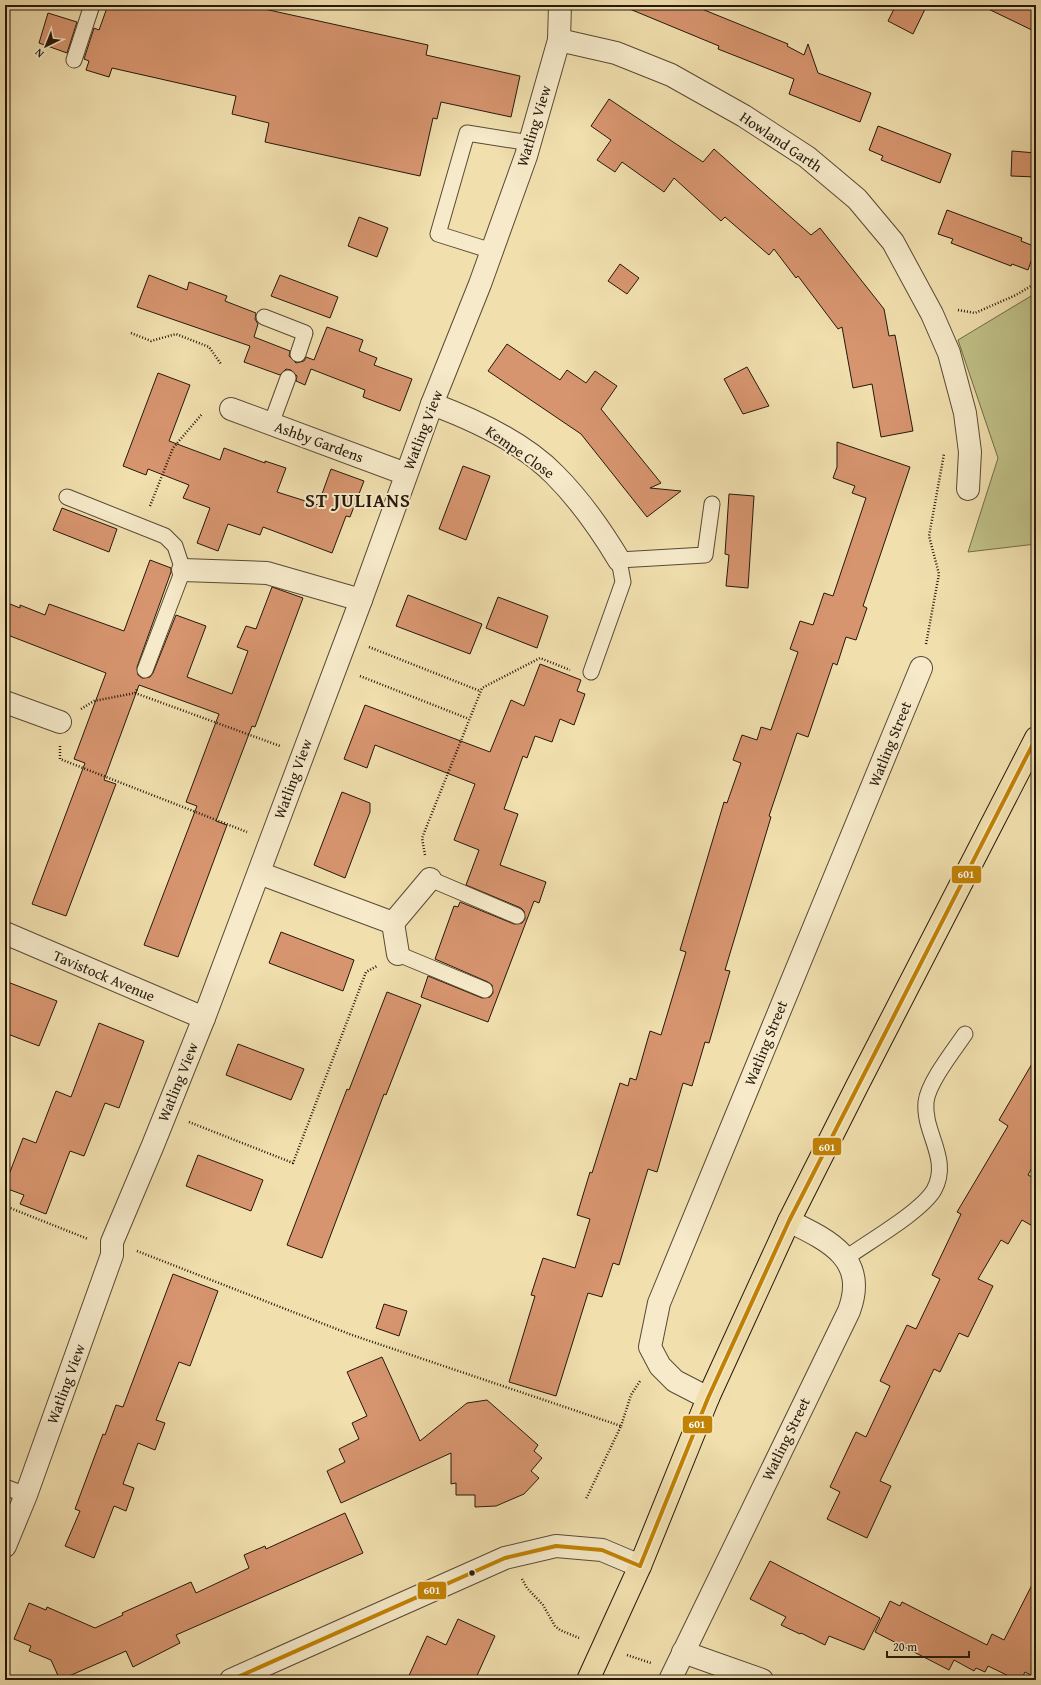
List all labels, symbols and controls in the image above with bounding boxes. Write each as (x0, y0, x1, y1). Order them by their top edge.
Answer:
north arrow (26, 26, 66, 66)
text: N (31, 45, 47, 62)
street label: Watling View (511, 82, 556, 169)
street label: Howland Garth (736, 106, 827, 177)
street label: Watling View (398, 387, 447, 473)
street label: Ashby Gardens (272, 416, 367, 467)
street label: Kempe Close (482, 420, 559, 483)
district label: ST JULIANS (305, 486, 411, 514)
street label: Watling Street (863, 697, 916, 790)
street label: Watling View (268, 735, 317, 822)
line badge: 601 (951, 865, 982, 884)
text: 601 (957, 866, 975, 882)
street label: Tavistock Avenue (50, 945, 158, 1006)
street label: Watling Street (739, 996, 792, 1089)
street label: Watling View (152, 1039, 203, 1125)
line badge: 601 (812, 1137, 842, 1156)
text: 601 (818, 1139, 836, 1155)
street label: Watling View (41, 1340, 90, 1427)
street label: Watling Street (756, 1393, 815, 1484)
line badge: 601 (682, 1415, 713, 1434)
text: 601 (688, 1416, 706, 1432)
unlabelled marker (467, 1568, 477, 1578)
line badge: 601 (417, 1581, 447, 1600)
text: 601 (423, 1582, 441, 1598)
scale bar (887, 1633, 969, 1659)
text: 20 m (893, 1638, 917, 1655)

